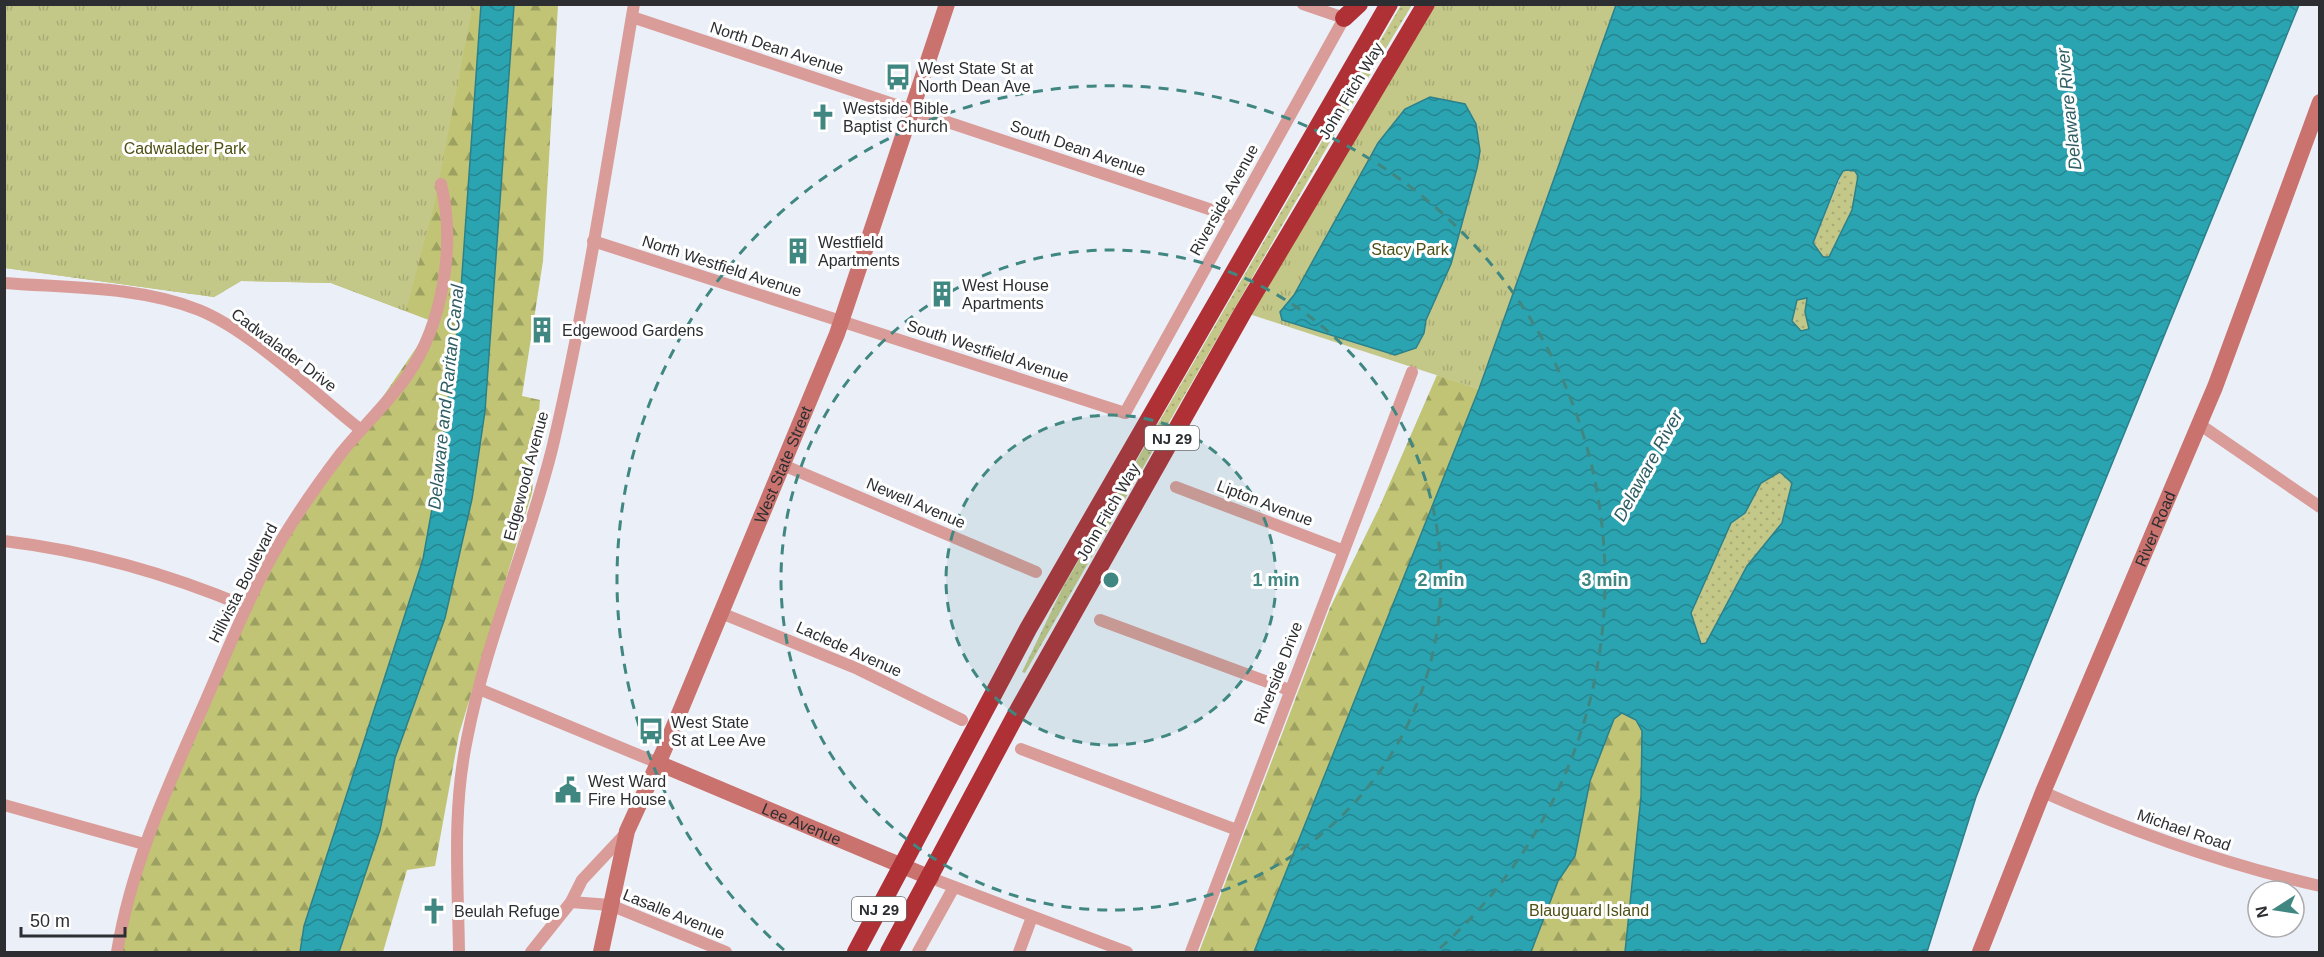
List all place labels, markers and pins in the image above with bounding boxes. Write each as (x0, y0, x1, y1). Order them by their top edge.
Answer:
place label: West State St at North Dean Ave (918, 60, 1034, 95)
bus stop icon: West State St at North Dean Ave (883, 62, 913, 92)
place label: Westside Bible Baptist Church (843, 100, 949, 135)
church icon: Westside Bible Baptist Church (808, 102, 838, 132)
place label: Westfield Apartments (818, 234, 900, 269)
building icon: Westfield Apartments (783, 236, 813, 266)
place label: West House Apartments (962, 277, 1049, 312)
building icon: West House Apartments (927, 279, 957, 309)
building icon: Edgewood Gardens (527, 315, 557, 345)
place label: Edgewood Gardens (562, 322, 703, 339)
centre of rings (1101, 570, 1121, 590)
place label: West State St at Lee Ave (671, 714, 766, 749)
bus stop icon: West State St at Lee Ave (636, 716, 666, 746)
place label: West Ward Fire House (588, 773, 666, 808)
public building icon: West Ward Fire House (553, 775, 583, 805)
church icon: Beulah Refuge (419, 896, 449, 926)
place label: Beulah Refuge (454, 903, 560, 920)

